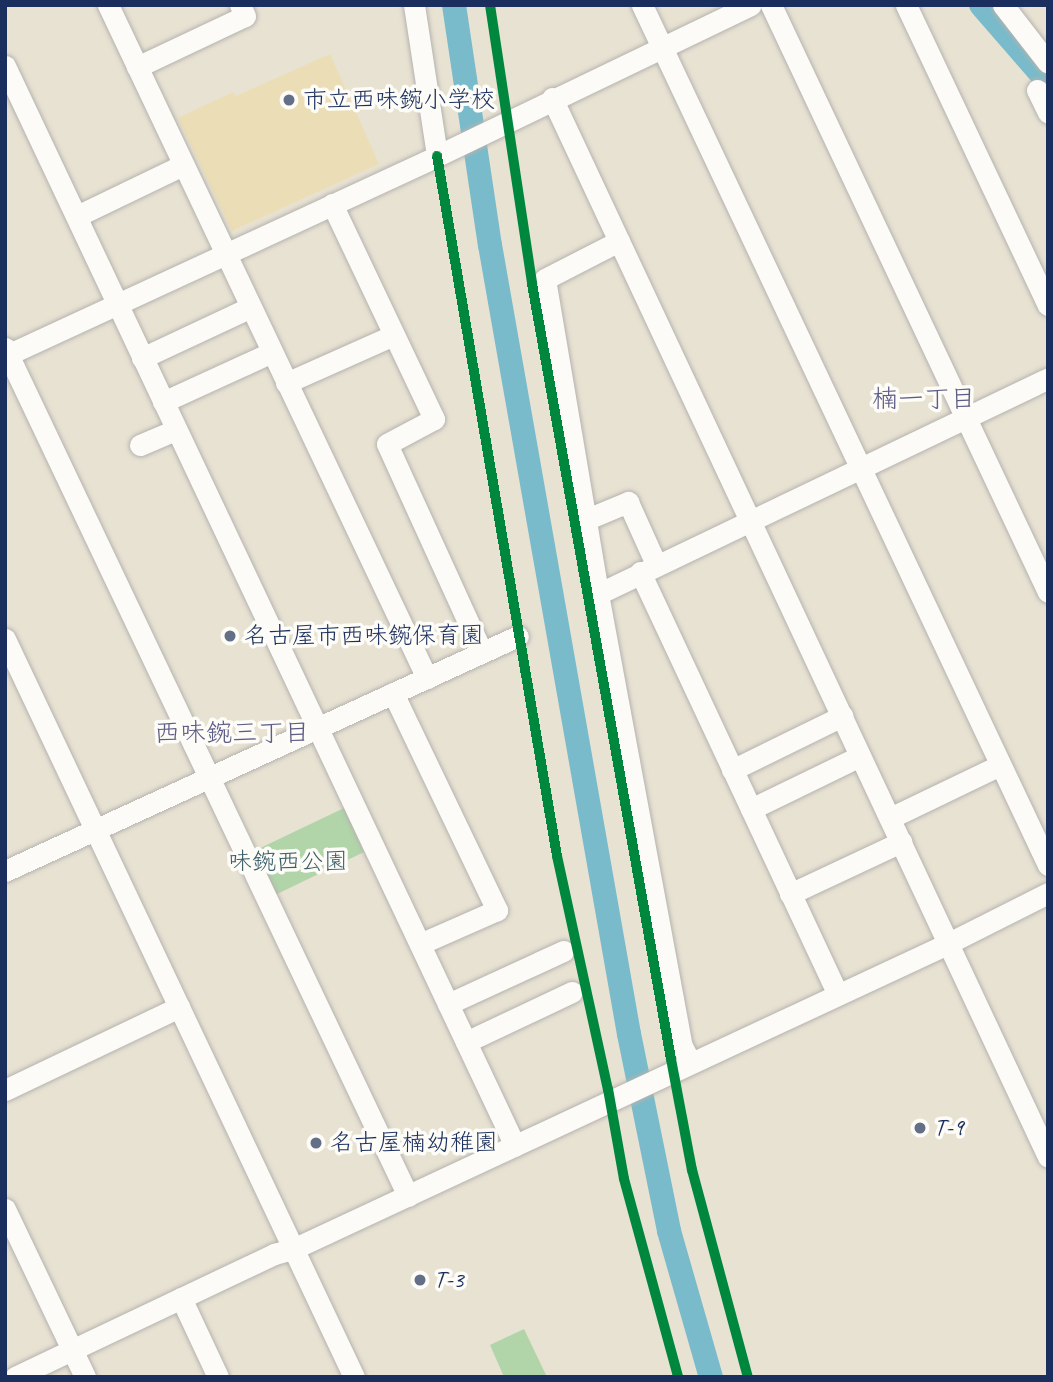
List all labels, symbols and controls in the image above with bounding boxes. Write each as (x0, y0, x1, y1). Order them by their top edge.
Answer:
place label: 市立西味鋺小学校 (303, 86, 495, 114)
marker: 市立西味鋺小学校 (281, 92, 297, 108)
district label: 楠一丁目 (872, 383, 976, 415)
place label: 名古屋市西味鋺保育園 (244, 622, 484, 650)
marker: 名古屋市西味鋺保育園 (222, 628, 238, 644)
district label: 西味鋺三丁目 (154, 717, 310, 749)
park label: 味鋺西公園 (228, 848, 348, 876)
place label: T-9 (934, 1114, 964, 1142)
marker: T-9 (912, 1120, 928, 1136)
place label: 名古屋楠幼稚園 (330, 1129, 498, 1157)
marker: 名古屋楠幼稚園 (308, 1135, 324, 1151)
place label: T-3 (434, 1266, 464, 1294)
marker: T-3 (412, 1272, 428, 1288)

